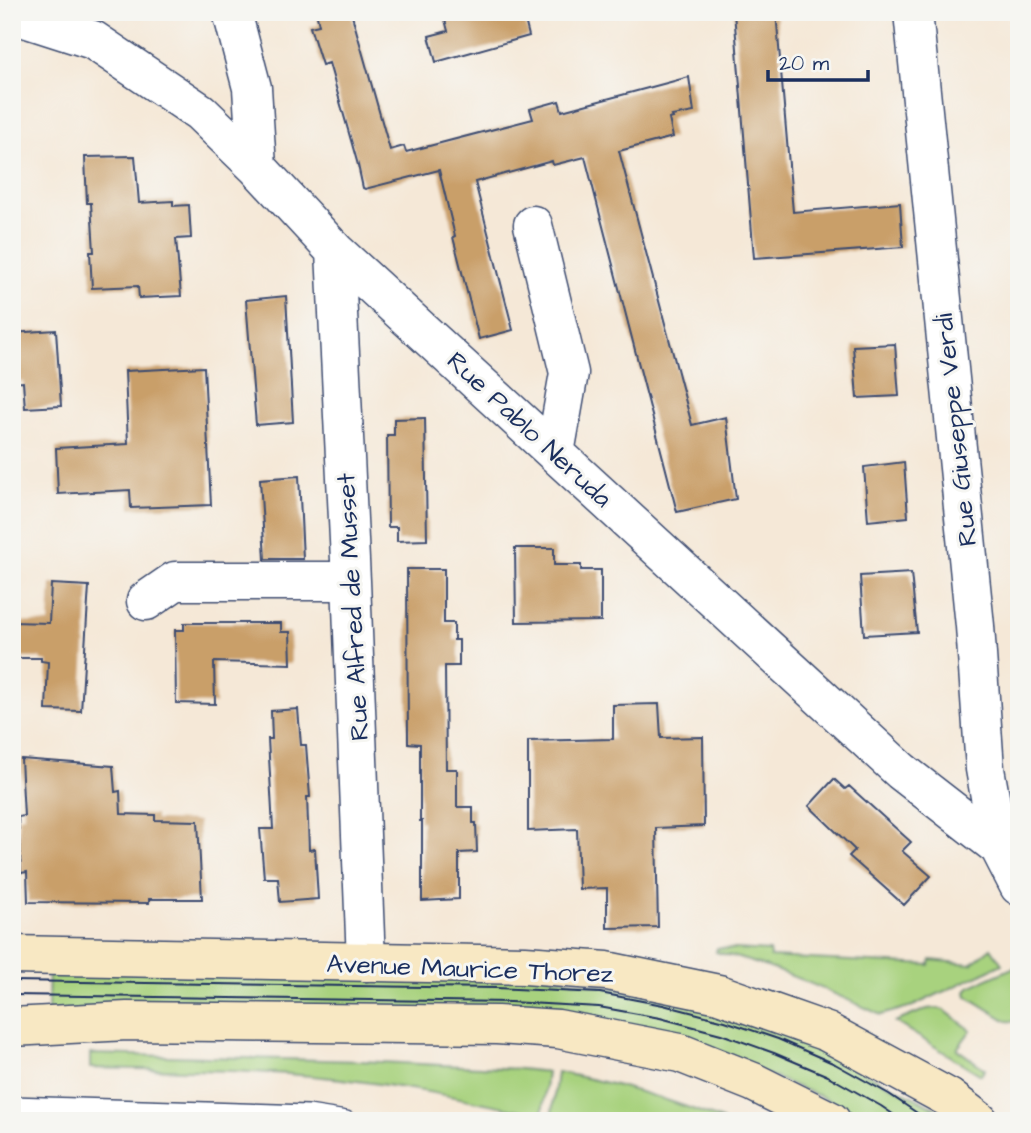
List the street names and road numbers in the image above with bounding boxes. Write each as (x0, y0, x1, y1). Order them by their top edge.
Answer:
street label: Rue Giuseppe Verdi (926, 312, 986, 548)
street label: Rue Pablo Neruda (439, 344, 620, 516)
street label: Rue Alfred de Musset (328, 472, 378, 742)
street label: Avenue Maurice Thorez (326, 946, 614, 992)

